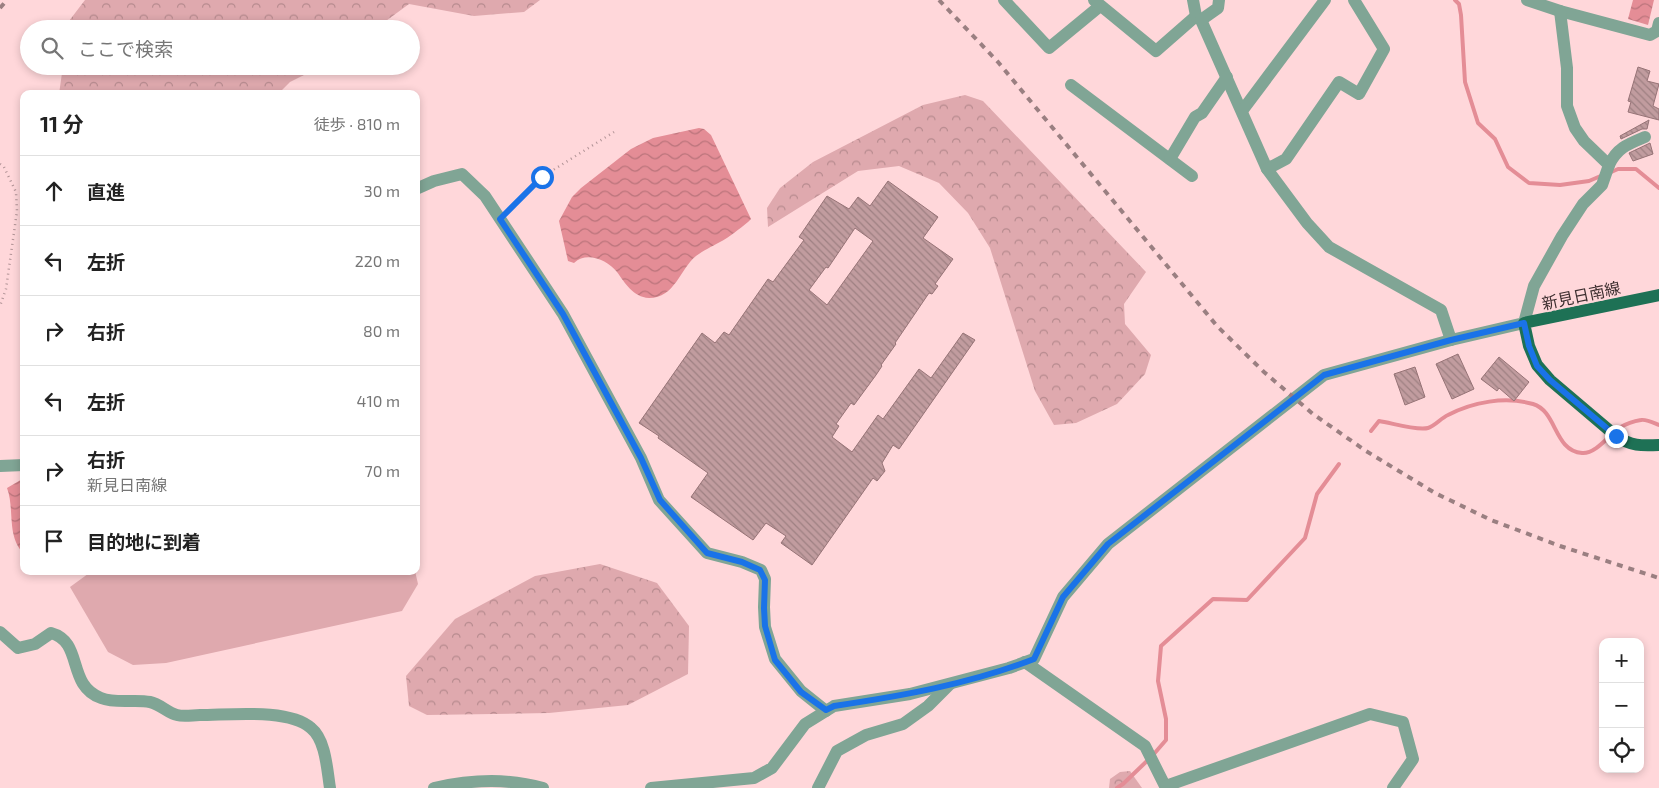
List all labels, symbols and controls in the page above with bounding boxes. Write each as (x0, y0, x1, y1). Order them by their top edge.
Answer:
search box (20, 20, 420, 75)
icon: search (38, 34, 66, 62)
text: ここで検索 (78, 37, 173, 60)
text: 11 分 (40, 111, 84, 136)
text: 徒歩 · 810 m (314, 114, 400, 133)
route start (531, 166, 554, 189)
icon: ahead (40, 177, 68, 205)
text: 直進 (87, 180, 125, 203)
text: 30 m (364, 181, 400, 200)
icon: left (40, 247, 68, 275)
text: 左折 (87, 250, 125, 273)
text: 220 m (355, 251, 400, 270)
street label: 新見日南線 (1540, 277, 1622, 313)
icon: right (40, 317, 68, 345)
text: 右折 (87, 320, 125, 343)
text: 80 m (363, 321, 400, 340)
icon: left (40, 387, 68, 415)
text: 左折 (87, 390, 125, 413)
text: 410 m (357, 391, 400, 410)
route end (1605, 425, 1628, 448)
text: 右折 (87, 448, 125, 471)
icon: right (40, 457, 68, 485)
text: 70 m (365, 461, 400, 480)
text: 新見日南線 (87, 475, 167, 494)
icon: arrive (40, 527, 68, 555)
text: 目的地に到着 (87, 530, 201, 553)
map controls (1599, 638, 1644, 773)
button: + (1599, 638, 1644, 683)
button: − (1599, 683, 1644, 728)
button: locate (1599, 728, 1644, 773)

